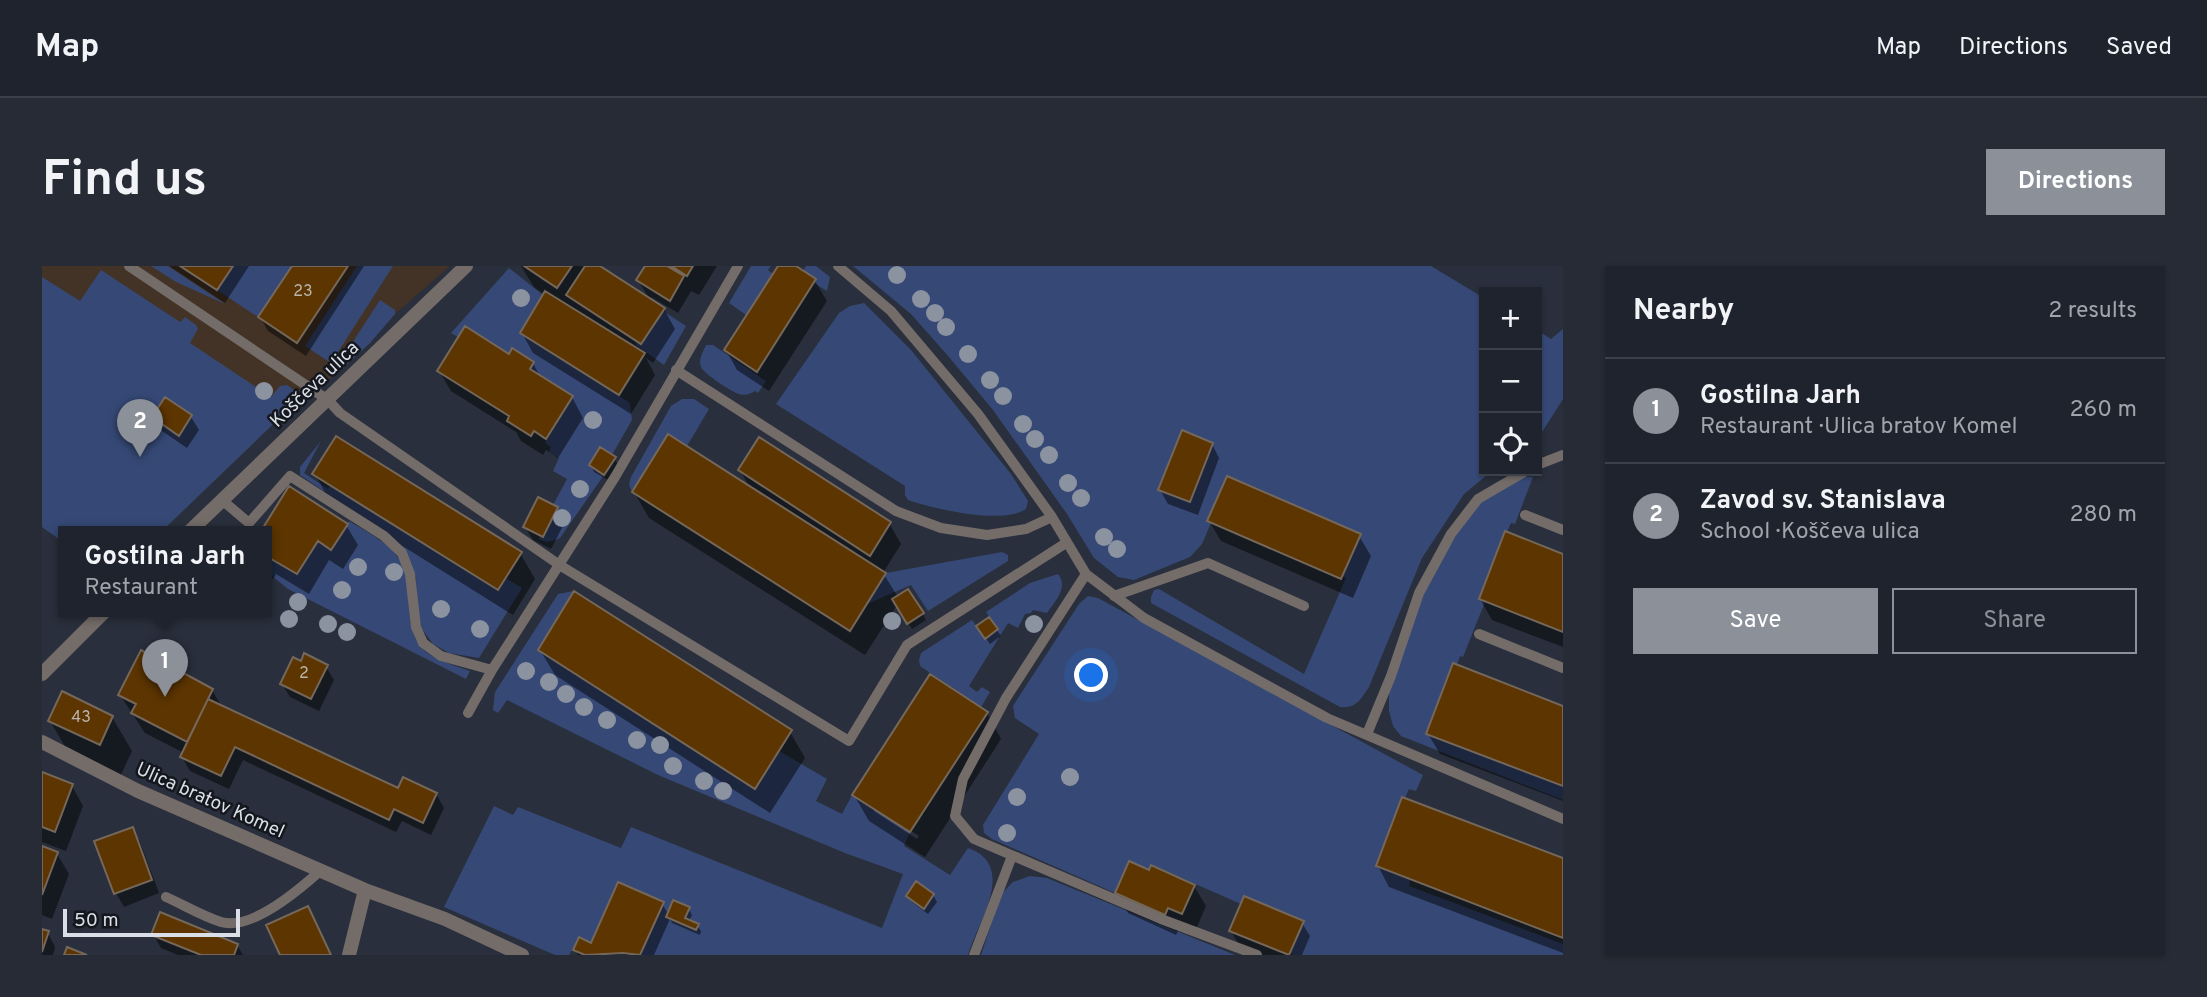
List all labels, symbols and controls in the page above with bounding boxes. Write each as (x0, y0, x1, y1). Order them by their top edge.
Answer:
text: Map (35, 27, 99, 69)
text: Map (1876, 33, 1921, 63)
text: Directions (1959, 33, 2068, 63)
text: Saved (2106, 33, 2172, 63)
button: Directions (1986, 149, 2165, 215)
text: Find us (42, 151, 207, 213)
house number: 23 (293, 282, 313, 302)
map controls (1479, 287, 1542, 476)
button: + (1479, 287, 1542, 350)
text: Nearby (1633, 293, 1734, 330)
text: 2 results (2048, 297, 2137, 326)
street label: Koščeva ulica (266, 337, 364, 433)
button: − (1479, 350, 1542, 413)
text: Gostilna Jarh (1700, 380, 1861, 413)
text: 1 (1651, 396, 1661, 425)
text: 260 m (2070, 396, 2137, 425)
pin: 2 (117, 399, 163, 457)
button: locate (1479, 413, 1542, 476)
text: Restaurant · Ulica bratov Komel (1700, 413, 2018, 442)
text: Zavod sv. Stanislava (1700, 485, 1946, 518)
text: 2 (1649, 501, 1663, 530)
text: 280 m (2069, 501, 2137, 530)
text: School · Koščeva ulica (1700, 518, 1920, 547)
popup (58, 526, 272, 617)
text: Gostilna Jarh (85, 541, 245, 574)
text: Restaurant (85, 574, 198, 603)
button: Save (1633, 588, 1878, 654)
button: Share (1892, 588, 2137, 654)
pin: 1 (142, 639, 188, 697)
your location (1074, 658, 1108, 692)
house number: 2 (299, 664, 309, 684)
house number: 43 (71, 708, 91, 728)
street label: Ulica bratov Komel (132, 758, 288, 844)
scale bar (63, 906, 240, 938)
text: 50 m (74, 909, 119, 933)

